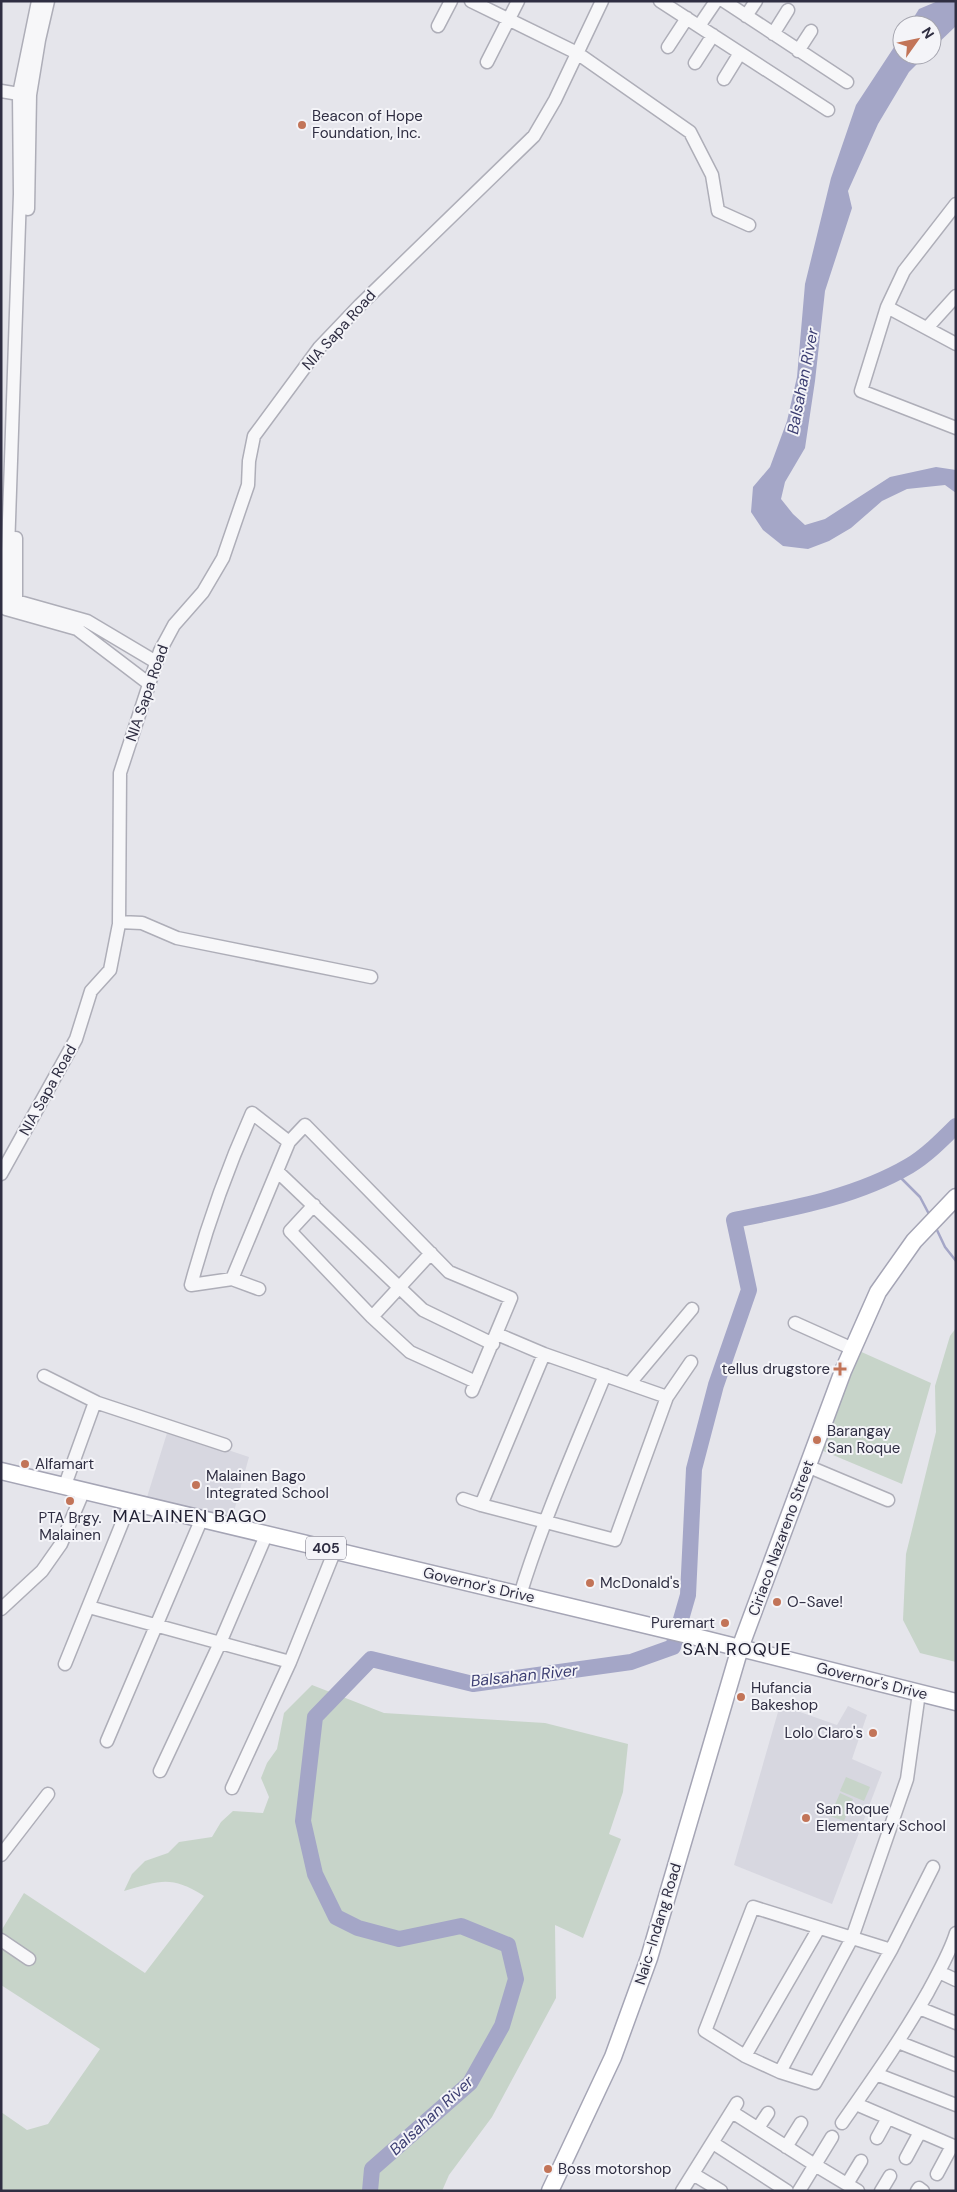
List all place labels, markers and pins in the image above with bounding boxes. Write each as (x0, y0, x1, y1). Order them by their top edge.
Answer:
place label: Beacon of Hope Foundation, Inc. (312, 106, 423, 143)
marker: Beacon of Hope Foundation, Inc. (296, 119, 308, 131)
place label: tellus drugstore (722, 1359, 830, 1379)
marker: tellus drugstore (834, 1363, 846, 1375)
place label: Barangay San Roque (827, 1421, 900, 1458)
marker: Barangay San Roque (811, 1434, 823, 1446)
place label: Alfamart (35, 1454, 94, 1474)
marker: Alfamart (19, 1458, 31, 1470)
place label: Malainen Bago Integrated School (206, 1466, 329, 1503)
marker: Malainen Bago Integrated School (190, 1479, 202, 1491)
marker: PTA Brgy. Malainen (64, 1495, 76, 1507)
place label: PTA Brgy. Malainen (39, 1508, 101, 1545)
place label: McDonald's (600, 1573, 680, 1593)
marker: McDonald's (584, 1577, 596, 1589)
place label: O-Save! (787, 1592, 843, 1612)
marker: O-Save! (771, 1596, 783, 1608)
place label: Puremart (651, 1613, 715, 1633)
marker: Puremart (719, 1617, 731, 1629)
place label: Hufancia Bakeshop (751, 1678, 818, 1715)
marker: Hufancia Bakeshop (735, 1691, 747, 1703)
place label: Lolo Claro's (785, 1723, 863, 1743)
marker: Lolo Claro's (867, 1727, 879, 1739)
place label: San Roque Elementary School (816, 1799, 946, 1836)
marker: San Roque Elementary School (800, 1812, 812, 1824)
place label: Boss motorshop (558, 2159, 672, 2179)
marker: Boss motorshop (542, 2163, 554, 2175)

